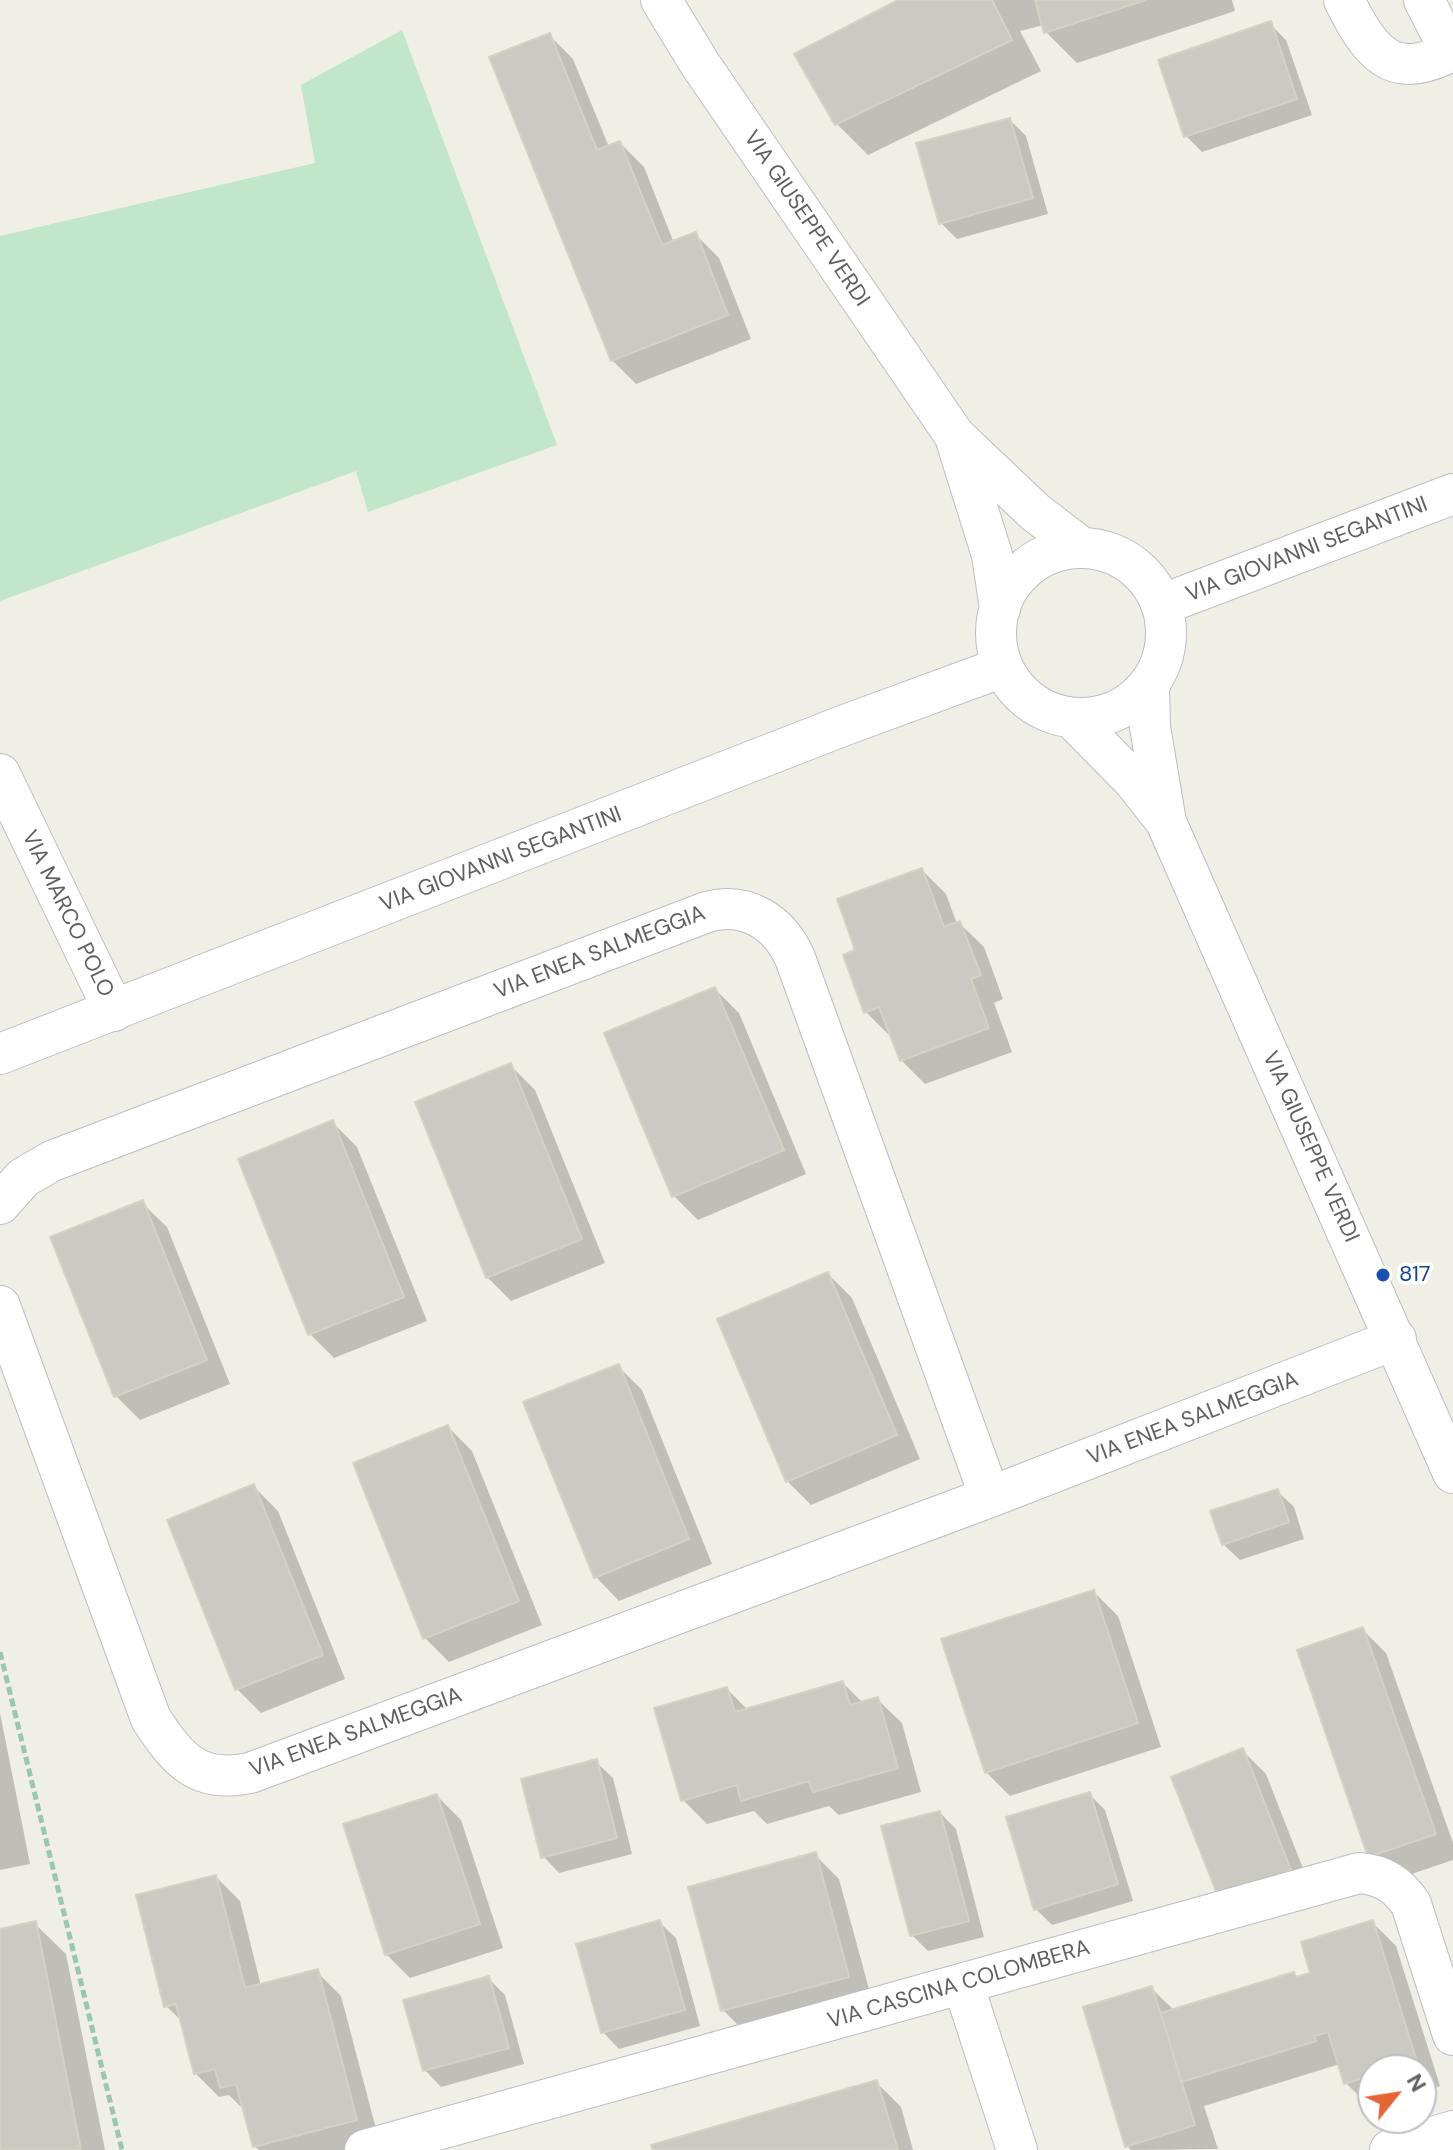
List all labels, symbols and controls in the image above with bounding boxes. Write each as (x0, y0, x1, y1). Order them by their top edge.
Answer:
street label: VIA GIUSEPPE VERDI (737, 126, 875, 312)
street label: VIA GIOVANNI SEGANTINI (1182, 492, 1432, 608)
street label: VIA GIOVANNI SEGANTINI (376, 802, 626, 918)
street label: VIA MARCO POLO (15, 826, 119, 1002)
street label: VIA ENEA SALMEGGIA (491, 901, 709, 1005)
street label: VIA GIUSEPPE VERDI (1256, 1048, 1364, 1246)
place label: 817 (1399, 1262, 1431, 1288)
marker: 817 (1374, 1266, 1392, 1284)
street label: VIA ENEA SALMEGGIA (1084, 1367, 1302, 1471)
street label: VIA ENEA SALMEGGIA (246, 1682, 466, 1784)
street label: VIA CASCINA COLOMBERA (825, 1935, 1093, 2035)
north arrow (1357, 2054, 1437, 2134)
text: N (1400, 2069, 1433, 2097)

